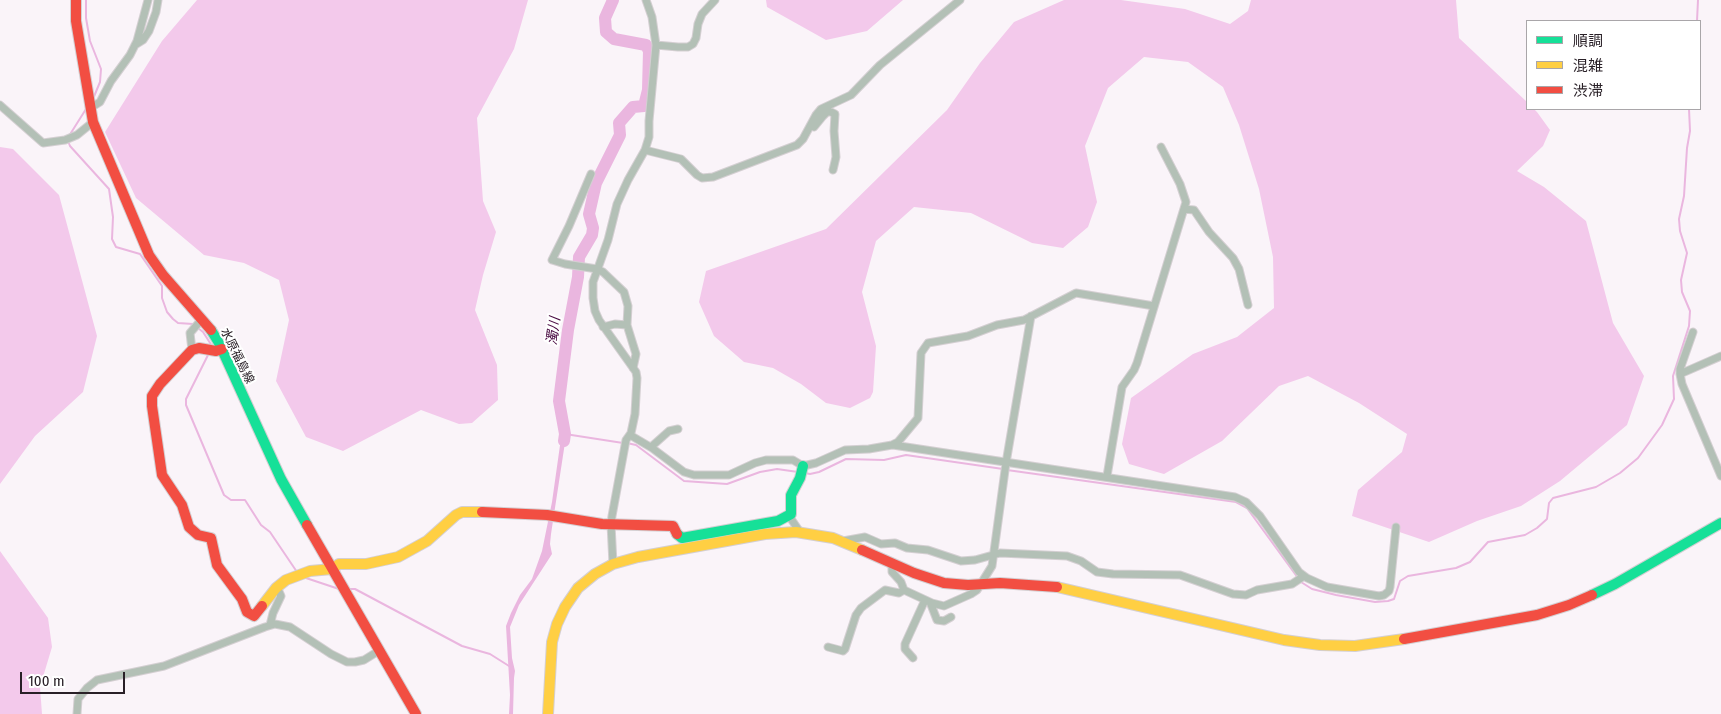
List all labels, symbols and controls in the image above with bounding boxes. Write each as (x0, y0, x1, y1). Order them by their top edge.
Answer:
legend (1526, 20, 1701, 110)
text: 順調 (1573, 32, 1603, 50)
text: 混雑 (1573, 57, 1603, 75)
text: 渋滞 (1573, 82, 1603, 100)
water label: 濁川 (544, 316, 564, 346)
street label: 水原福島線 (217, 326, 257, 386)
scale bar (22, 662, 128, 694)
text: 100 m (28, 672, 65, 690)

